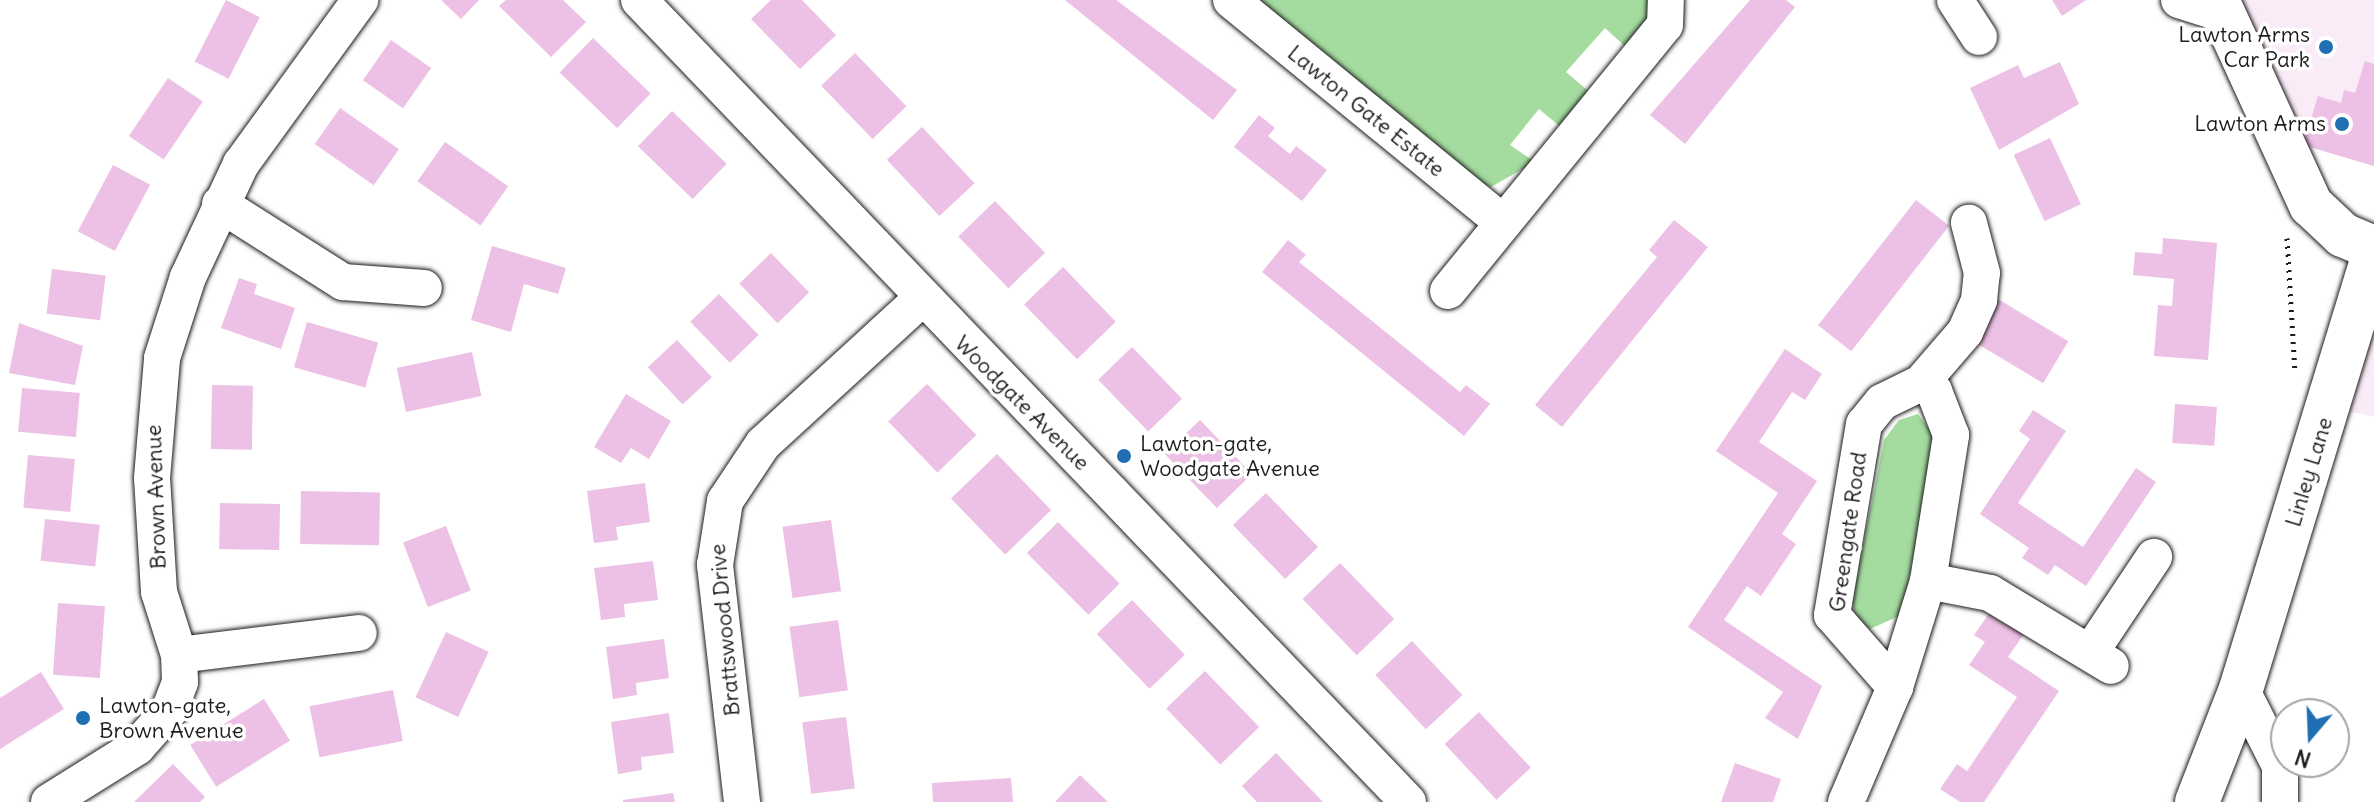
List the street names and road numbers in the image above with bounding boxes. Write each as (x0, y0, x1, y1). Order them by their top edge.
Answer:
street label: Lawton Gate Estate (1282, 40, 1450, 182)
street label: Woodgate Avenue (949, 330, 1095, 476)
street label: Linley Lane (2280, 414, 2338, 530)
street label: Brown Avenue (140, 424, 172, 570)
street label: Greengate Road (1824, 450, 1872, 614)
street label: Brattswood Drive (704, 543, 746, 717)

